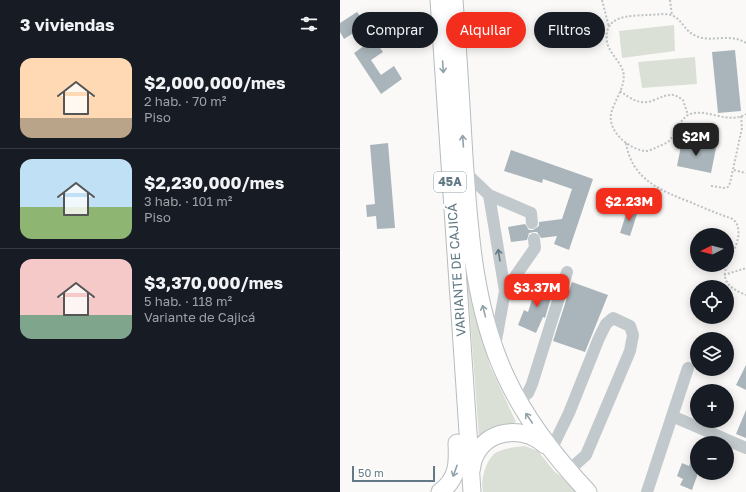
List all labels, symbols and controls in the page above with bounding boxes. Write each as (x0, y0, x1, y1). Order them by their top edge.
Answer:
chip: Comprar (352, 12, 438, 48)
chip: Alquilar (446, 12, 526, 48)
chip: Filtros (534, 12, 605, 48)
icon: filters (298, 13, 320, 35)
text: 3 viviendas (20, 14, 115, 35)
one-way arrow (440, 60, 447, 73)
text: $2,000,000/mes (144, 72, 286, 93)
icon: home (52, 74, 100, 122)
text: 2 hab. · 70 m² (144, 93, 227, 109)
text: Piso (144, 109, 171, 125)
pin: $2M (677, 123, 715, 157)
text: $2M (682, 128, 710, 144)
one-way arrow (459, 135, 467, 148)
text: $2,230,000/mes (144, 172, 284, 193)
road number: 45A (434, 172, 466, 192)
icon: home (52, 175, 100, 223)
pin: $2.23M (596, 188, 662, 222)
text: 3 hab. · 101 m² (144, 193, 232, 209)
text: $2.23M (605, 193, 653, 209)
street label: VARIANTE DE CAJICÁ (443, 203, 469, 337)
text: Piso (144, 209, 171, 225)
north arrow (690, 228, 734, 272)
map controls (690, 228, 734, 480)
one-way arrow (495, 249, 503, 262)
text: $3,370,000/mes (144, 272, 283, 293)
pin: $3.37M (504, 274, 570, 308)
icon: home (52, 275, 100, 323)
text: $3.37M (513, 279, 561, 295)
button: locate (690, 280, 734, 324)
text: 5 hab. · 118 m² (144, 293, 232, 309)
one-way arrow (480, 305, 487, 318)
text: Variante de Cajicá (144, 309, 255, 325)
button: layers (690, 332, 734, 376)
button: + (690, 384, 734, 428)
one-way arrow (525, 413, 533, 424)
button: − (690, 436, 734, 480)
scale bar (352, 464, 435, 483)
one-way arrow (451, 465, 458, 478)
text: 50 m (358, 466, 384, 479)

